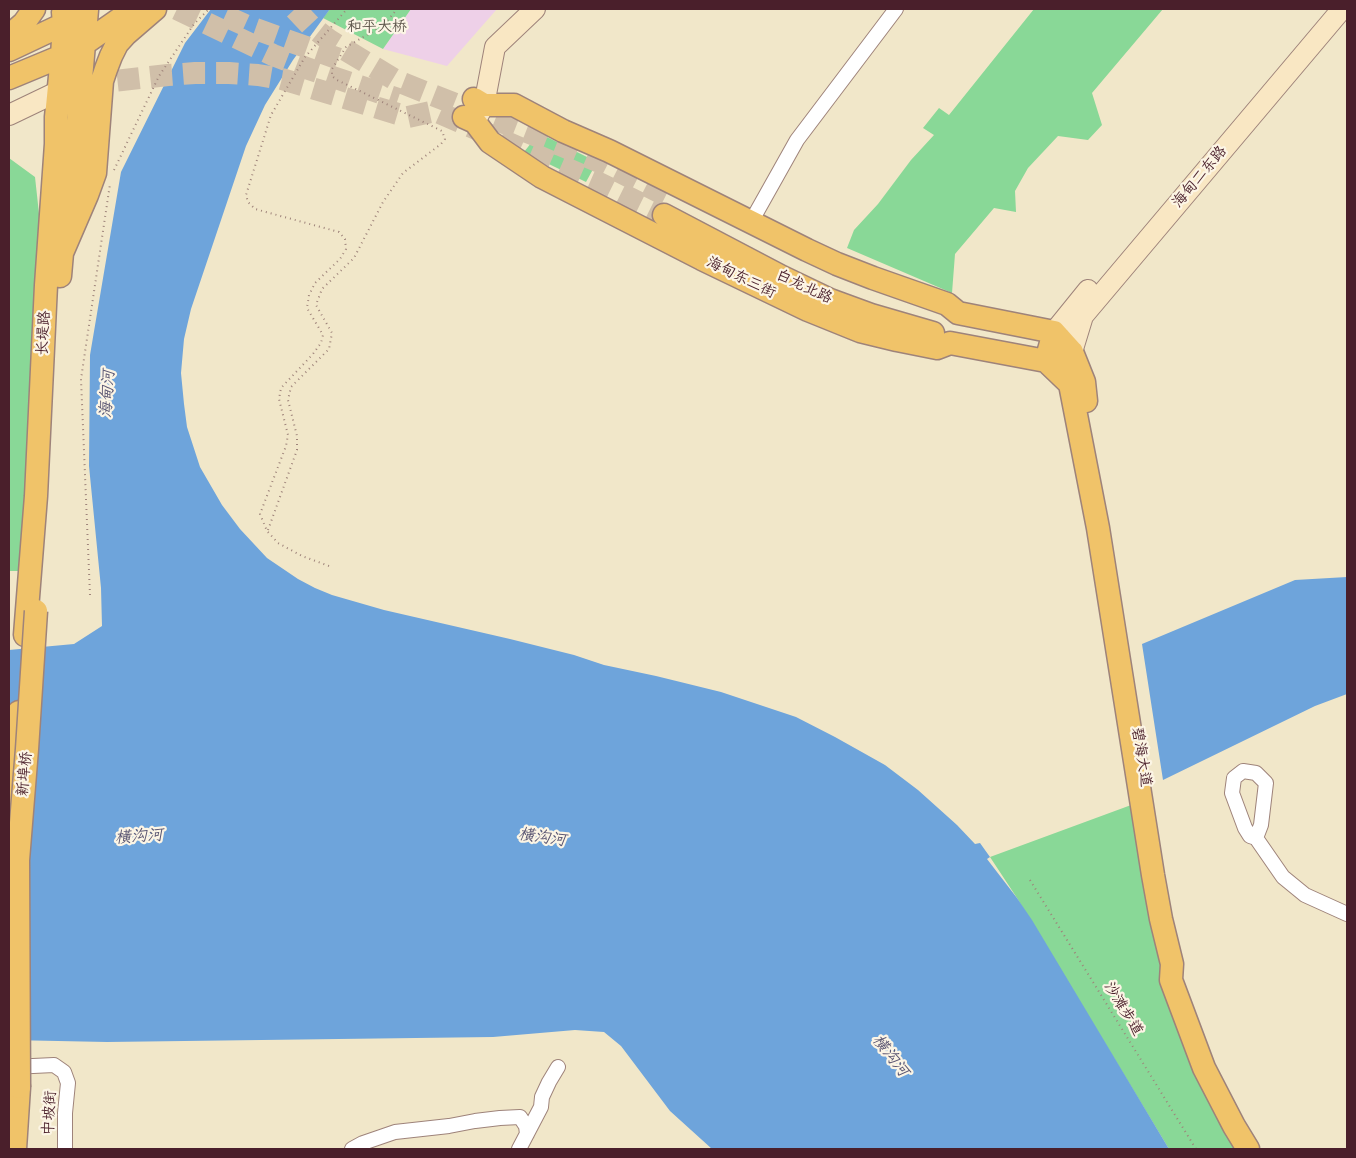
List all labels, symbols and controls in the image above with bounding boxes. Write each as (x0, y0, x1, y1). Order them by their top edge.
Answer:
park label: 和平大桥 (347, 18, 407, 36)
street label: 海甸二东路 (1169, 142, 1231, 212)
street label: 海甸东三街 (703, 253, 779, 303)
street label: 白龙北路 (773, 266, 835, 308)
street label: 长堤路 (34, 310, 54, 356)
water label: 海甸河 (97, 369, 119, 419)
street label: 碧海大道 (1127, 726, 1155, 788)
street label: 新埠桥 (14, 751, 36, 797)
water label: 横沟河 (517, 825, 567, 851)
water label: 横沟河 (114, 826, 164, 848)
street label: 沙滩步道 (1099, 979, 1147, 1039)
water label: 横沟河 (868, 1031, 912, 1081)
street label: 中坡街 (40, 1090, 60, 1136)

